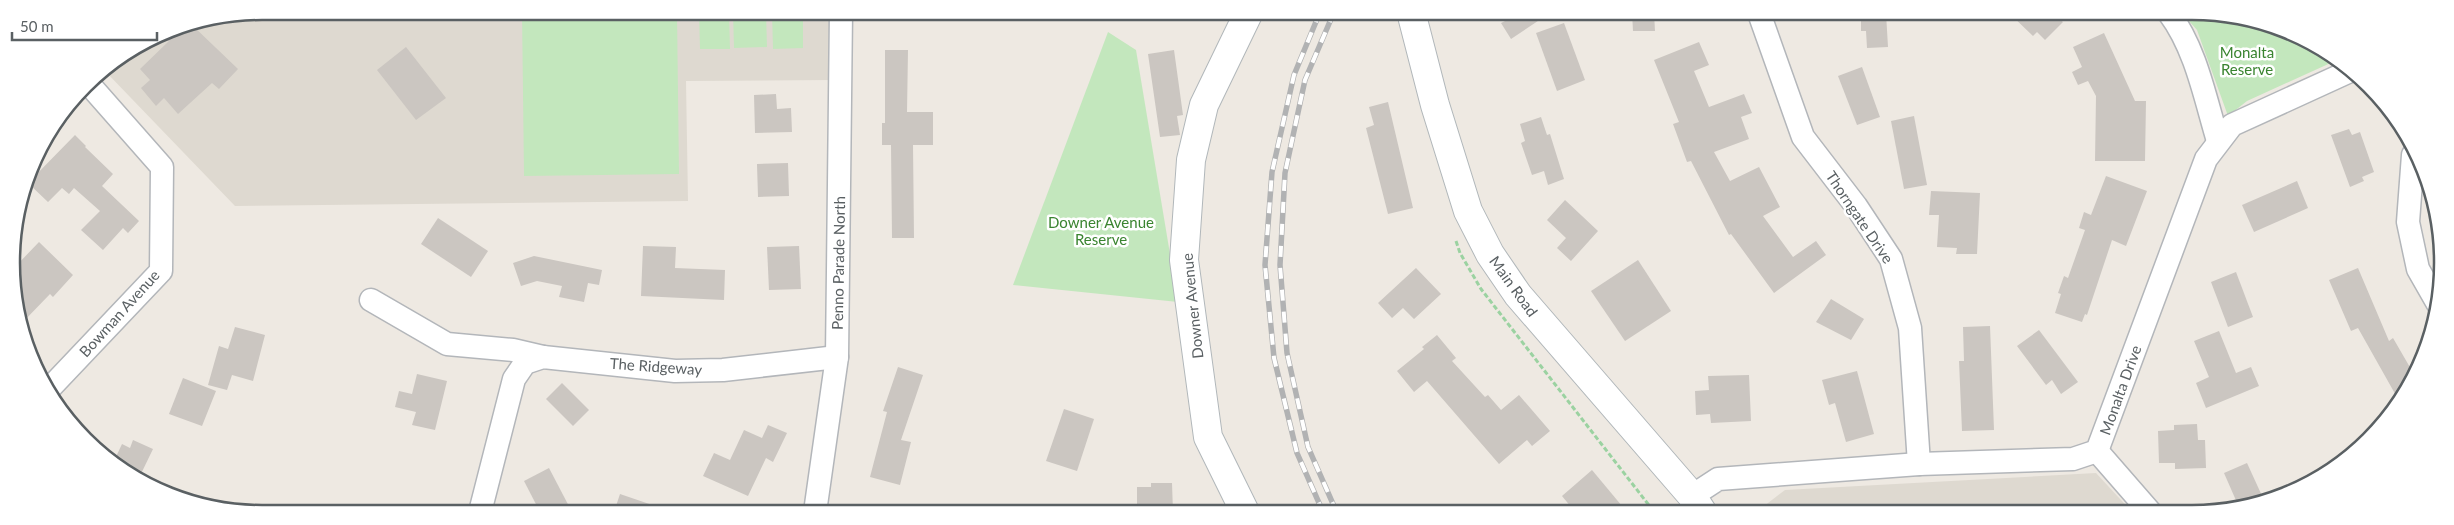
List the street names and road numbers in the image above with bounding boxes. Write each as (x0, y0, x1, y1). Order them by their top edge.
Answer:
street label: Thorngate Drive (1822, 167, 1898, 267)
street label: Penno Parade North (828, 196, 848, 330)
street label: Downer Avenue (1178, 252, 1206, 360)
street label: Main Road (1486, 252, 1542, 320)
street label: Bowman Avenue (75, 266, 163, 360)
street label: Monalta Drive (2095, 343, 2145, 437)
street label: The Ridgeway (609, 354, 703, 378)

